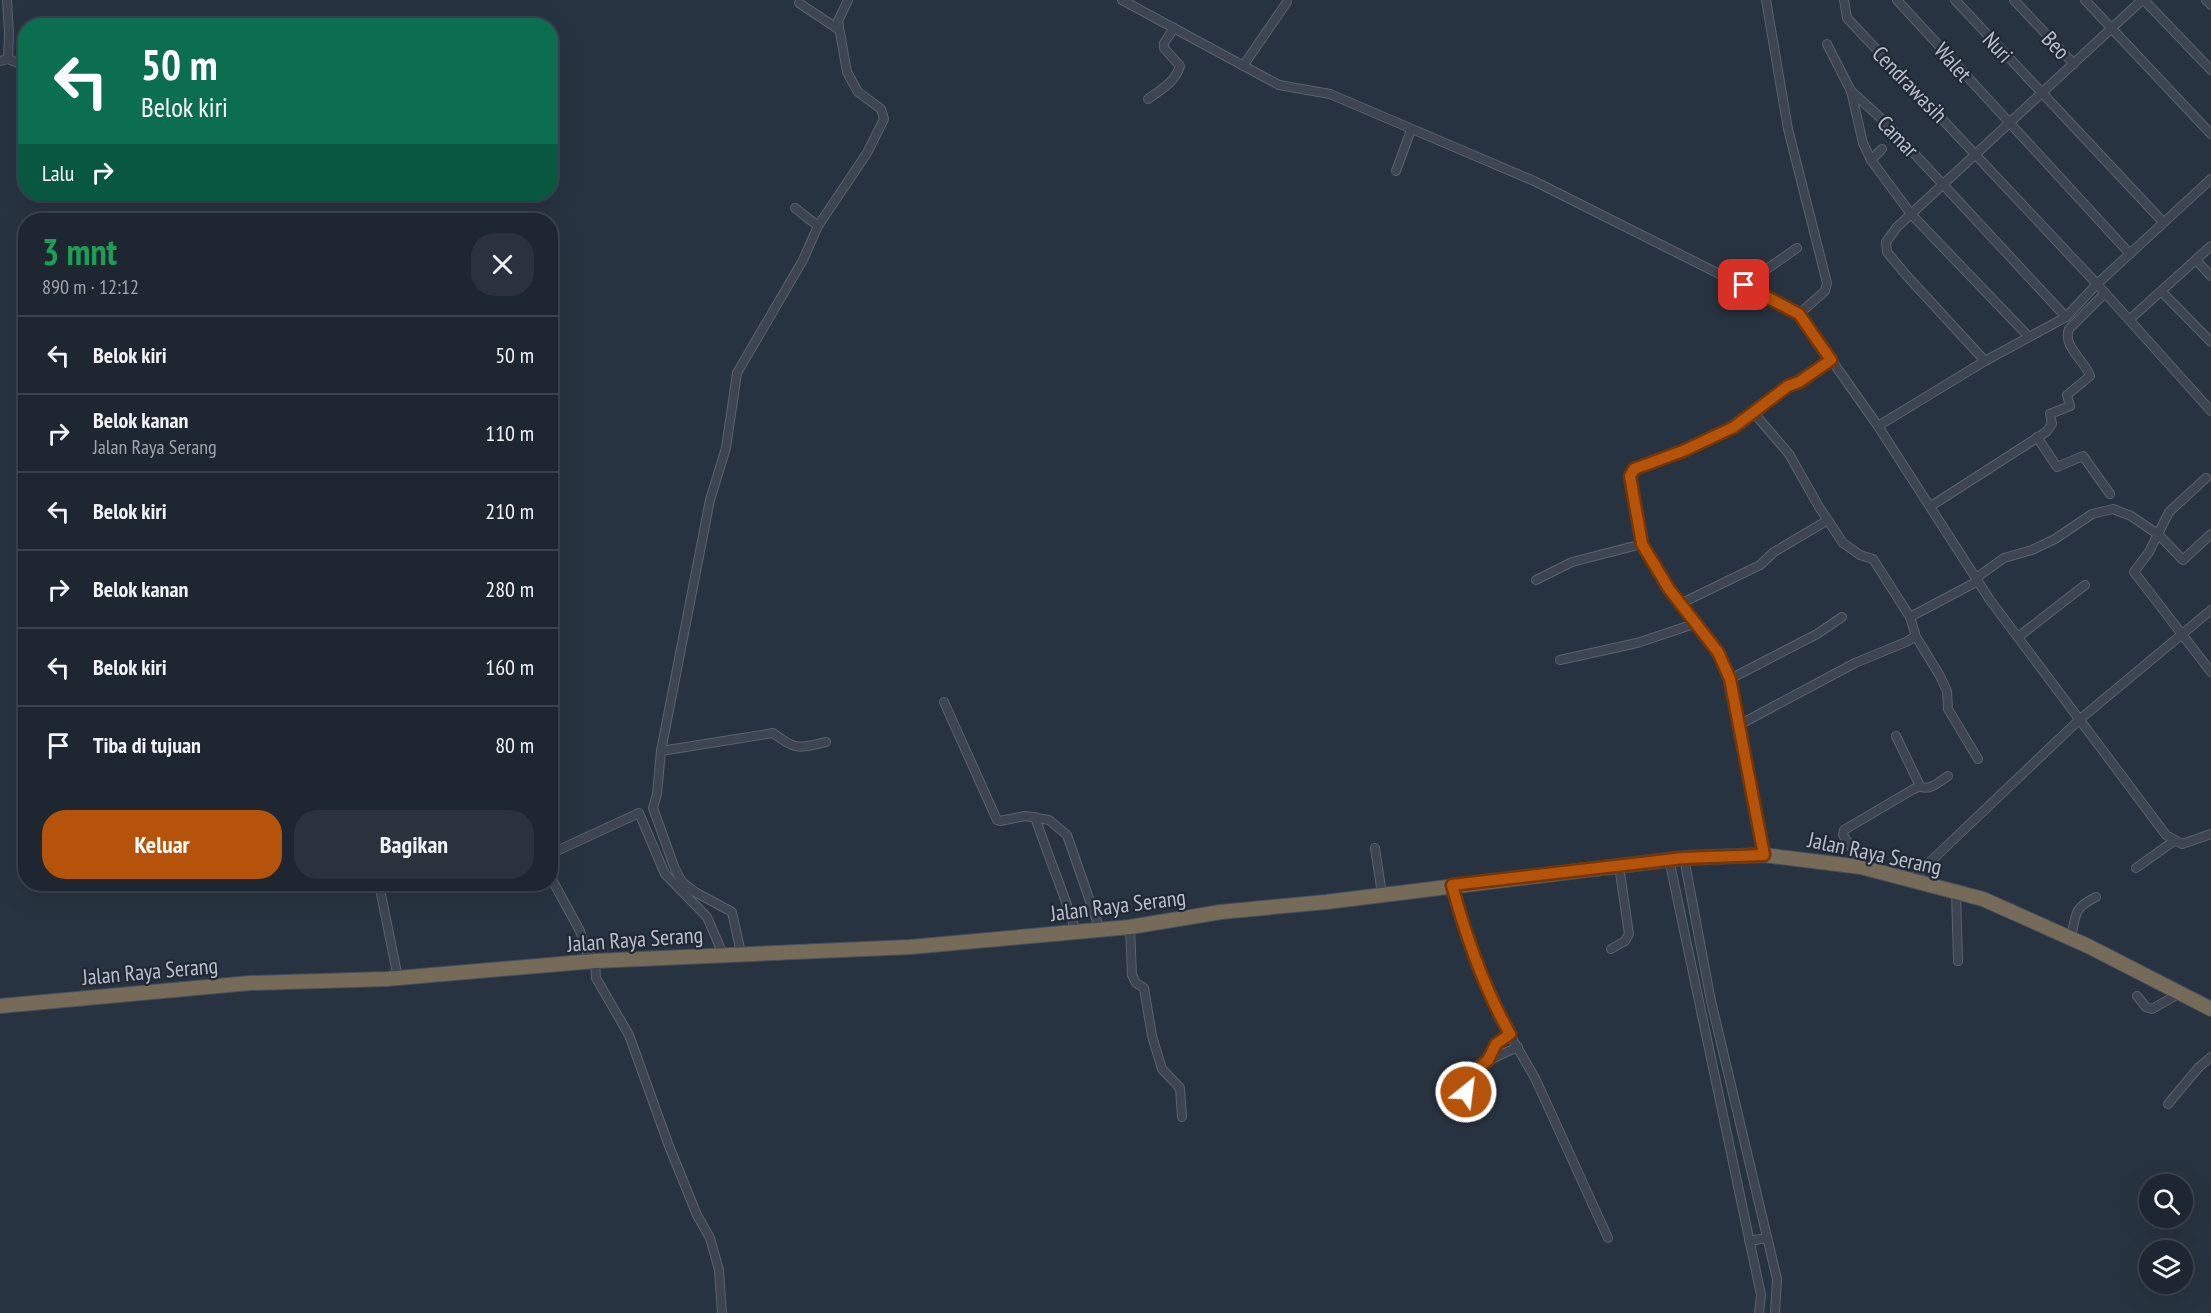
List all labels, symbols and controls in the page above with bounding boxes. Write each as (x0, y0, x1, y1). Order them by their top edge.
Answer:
street label: Beo (2036, 25, 2076, 65)
street label: Nuri (1977, 26, 2019, 68)
text: 50 m (141, 37, 218, 92)
street label: Walet (1928, 37, 1978, 87)
street label: Cendrawasih (1867, 40, 1953, 128)
icon: left (42, 42, 120, 120)
text: Belok kiri (141, 90, 228, 124)
street label: Camar (1871, 109, 1925, 163)
icon: right (86, 156, 119, 189)
text: Lalu (42, 159, 74, 187)
text: 3 mnt (42, 228, 117, 275)
button: close (471, 233, 534, 296)
pin (1718, 259, 1769, 310)
icon: arrive (1727, 268, 1760, 301)
text: 890 m · 12:12 (42, 274, 139, 300)
icon: left (42, 339, 75, 372)
text: Belok kiri (93, 341, 167, 369)
text: 50 m (495, 341, 534, 369)
text: Belok kanan (93, 406, 188, 434)
icon: right (42, 417, 75, 450)
text: 110 m (485, 419, 534, 447)
text: Jalan Raya Serang (93, 434, 217, 460)
icon: left (42, 495, 75, 528)
text: Belok kiri (93, 497, 167, 525)
text: 210 m (485, 497, 534, 525)
icon: right (42, 573, 75, 606)
text: Belok kanan (93, 575, 188, 603)
text: 280 m (485, 575, 534, 603)
icon: left (42, 651, 75, 684)
text: Belok kiri (93, 653, 167, 681)
text: 160 m (485, 653, 534, 681)
icon: arrive (42, 729, 75, 762)
text: Tiba di tujuan (93, 731, 201, 759)
text: 80 m (495, 731, 534, 759)
button: Keluar (42, 810, 282, 879)
button: Bagikan (294, 810, 534, 879)
street label: Jalan Raya Serang (1805, 825, 1944, 881)
street label: Jalan Raya Serang (1048, 883, 1187, 927)
street label: Jalan Raya Serang (565, 920, 704, 958)
street label: Jalan Raya Serang (80, 951, 219, 991)
position arrow (1434, 1060, 1498, 1124)
map controls (2139, 1174, 2193, 1294)
button: search (2139, 1174, 2193, 1228)
button: layers (2139, 1240, 2193, 1294)

